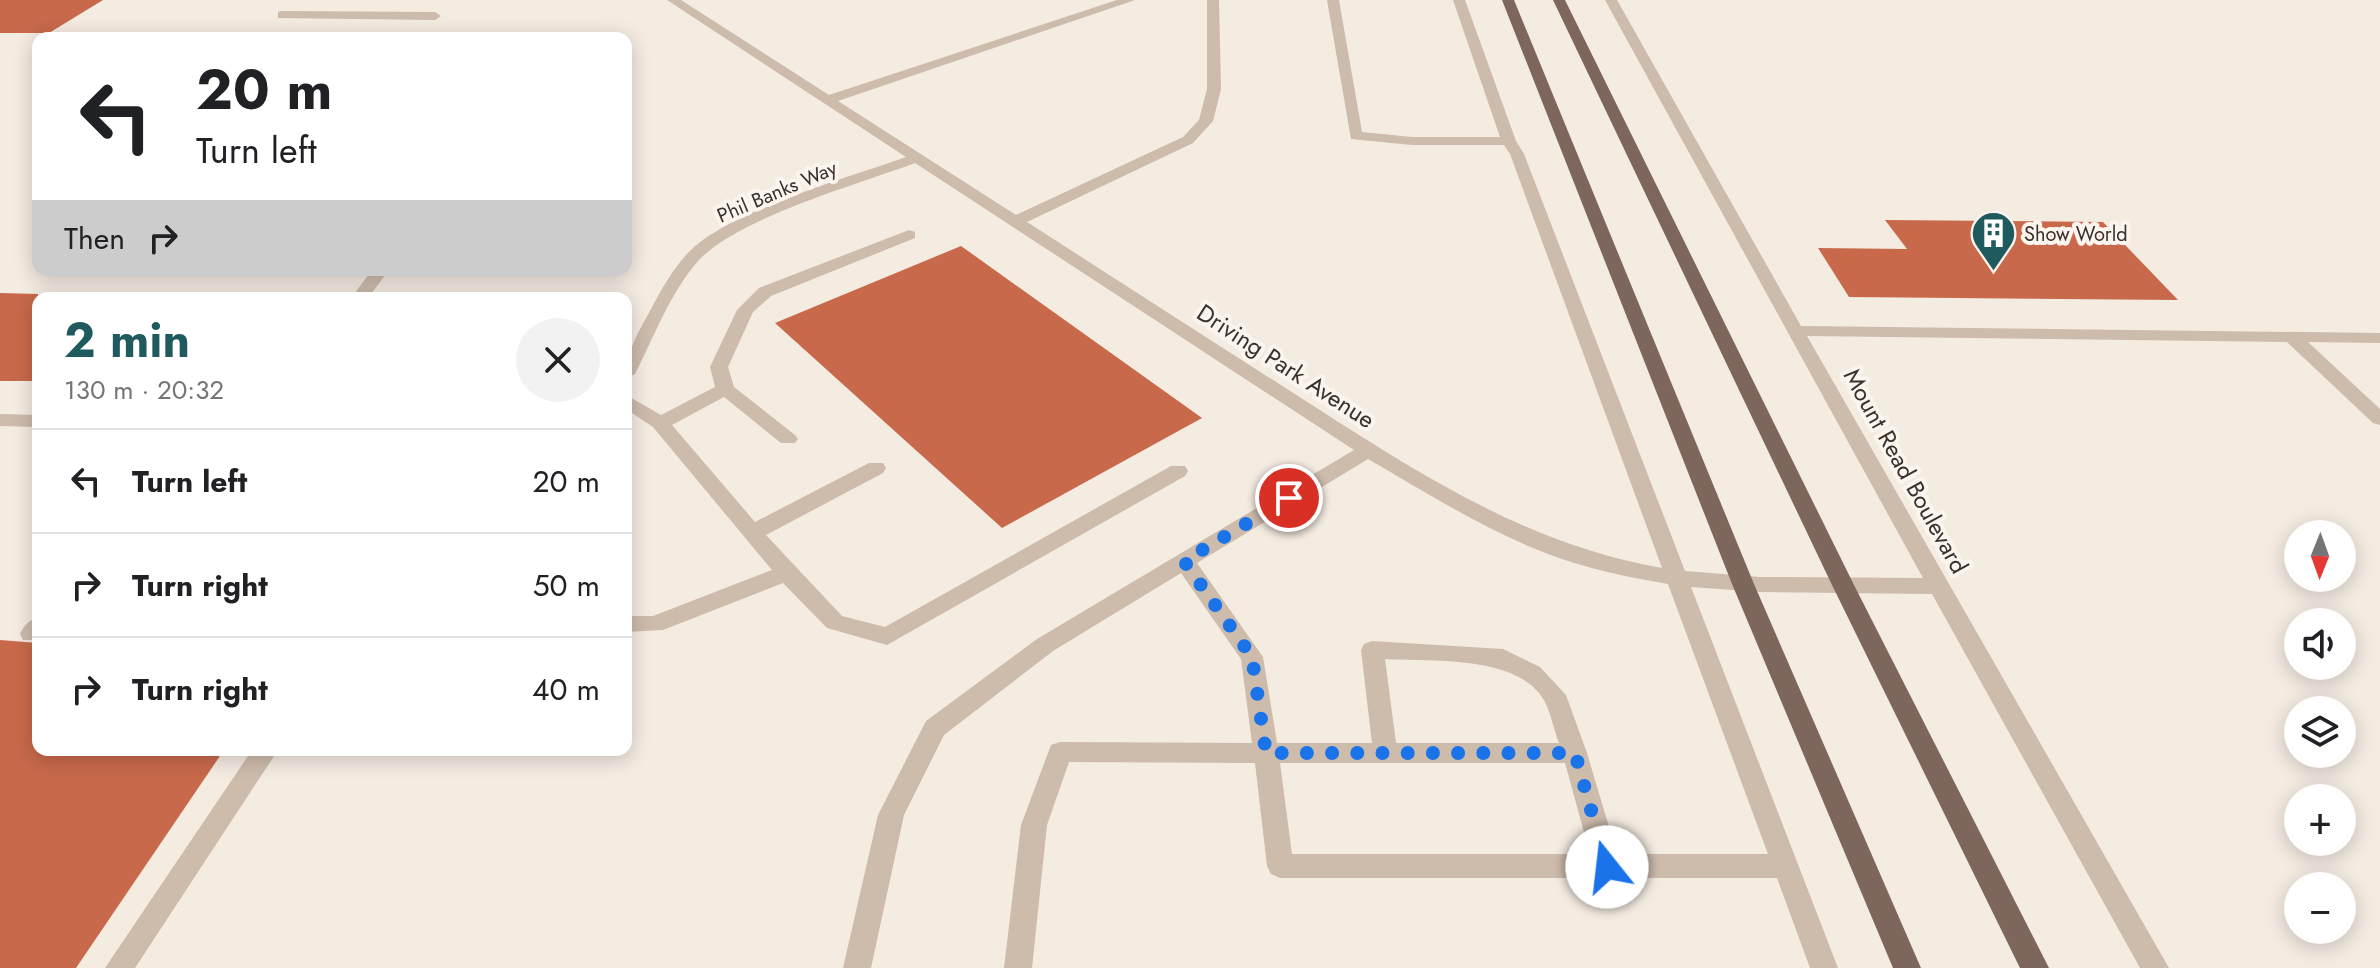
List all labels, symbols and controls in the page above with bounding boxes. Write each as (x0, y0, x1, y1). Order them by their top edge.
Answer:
text: 20 m (196, 49, 333, 130)
icon: left (64, 64, 168, 168)
text: Turn left (196, 124, 317, 176)
street label: Phil Banks Way (713, 154, 842, 230)
building icon: Show World (1969, 210, 2017, 273)
icon: right (141, 216, 185, 260)
text: Then (64, 217, 125, 260)
place label: Show World (2024, 220, 2128, 249)
street label: Driving Park Avenue (1190, 295, 1382, 437)
text: 2 min (64, 306, 190, 375)
button: close (516, 318, 600, 402)
street label: Mount Read Boulevard (1835, 362, 1977, 580)
text: 130 m · 20:32 (64, 371, 224, 409)
icon: left (64, 459, 108, 503)
text: Turn left (132, 460, 247, 503)
text: 20 m (533, 460, 600, 503)
pin (1255, 464, 1323, 532)
icon: arrive (1267, 476, 1311, 520)
north arrow (2284, 520, 2356, 592)
map controls (2284, 520, 2356, 944)
icon: right (64, 563, 108, 607)
text: Turn right (132, 564, 268, 607)
text: 50 m (533, 564, 600, 607)
button: sound (2284, 608, 2356, 680)
icon: right (64, 667, 108, 711)
text: Turn right (132, 668, 268, 711)
text: 40 m (532, 668, 600, 711)
button: layers (2284, 696, 2356, 768)
button: + (2284, 784, 2356, 856)
position arrow (1565, 825, 1649, 909)
button: − (2284, 872, 2356, 944)

